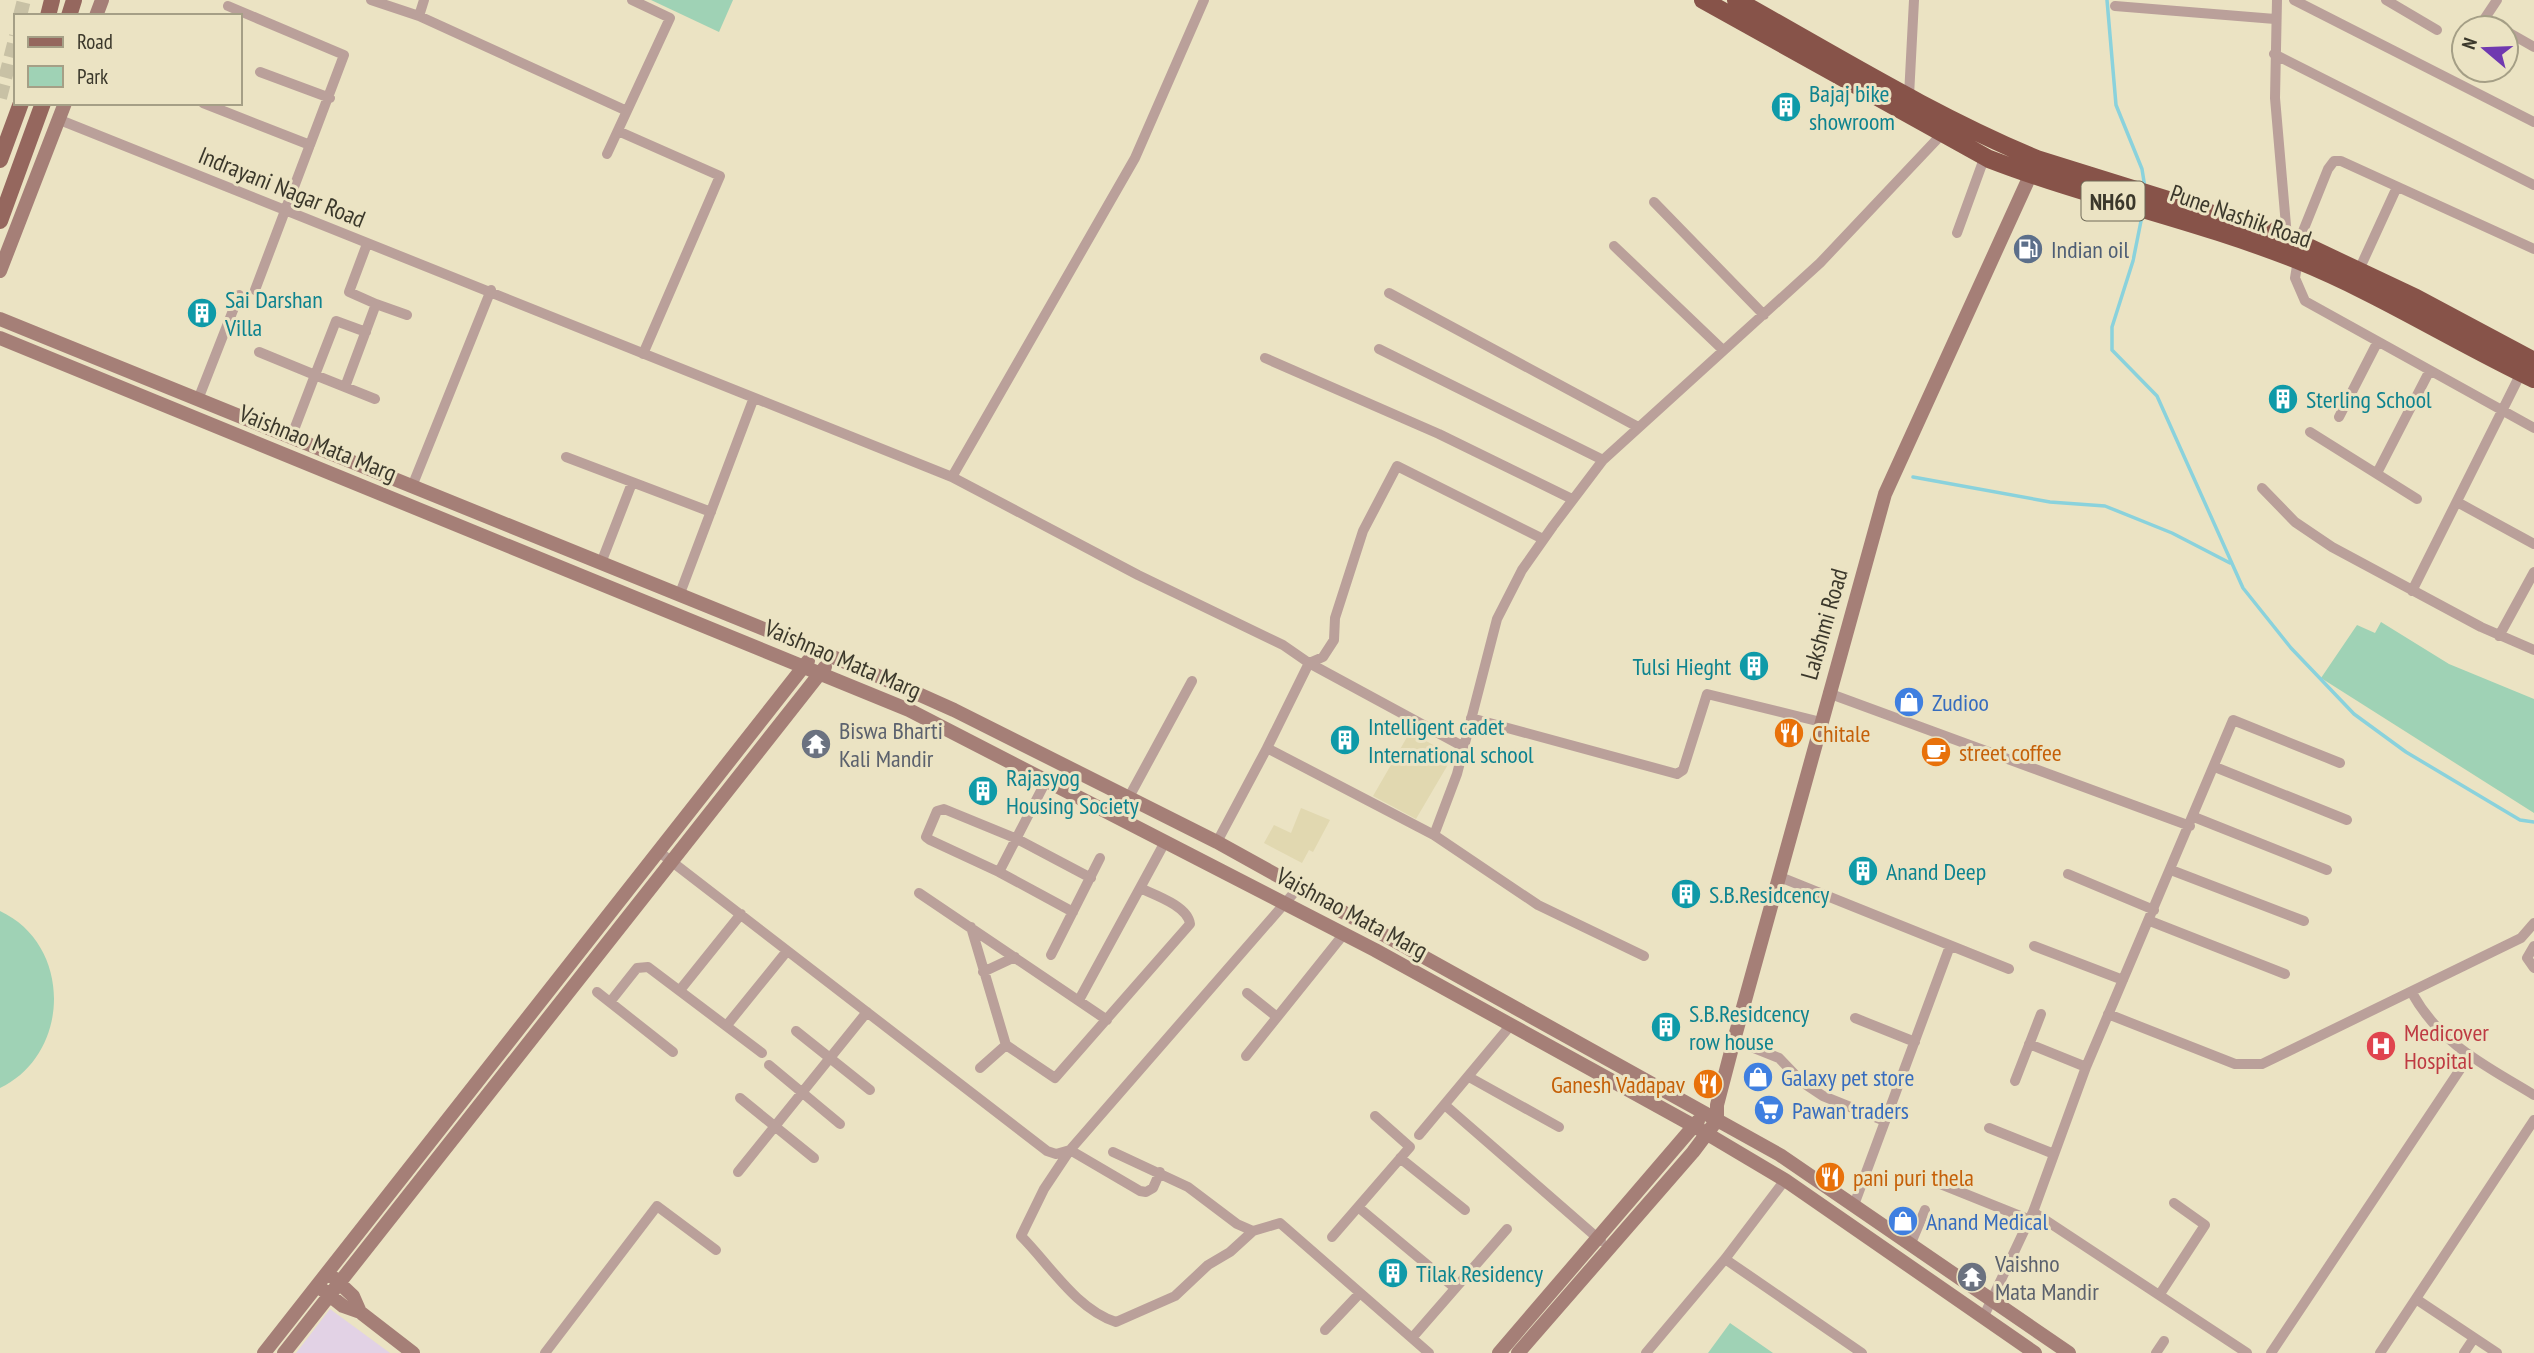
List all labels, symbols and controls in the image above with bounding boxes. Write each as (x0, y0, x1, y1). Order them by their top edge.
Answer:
legend (14, 14, 242, 105)
north arrow (2450, 14, 2520, 84)
text: Road (77, 28, 113, 55)
text: N (2456, 35, 2482, 52)
text: Park (77, 63, 108, 90)
place label: Bajaj bike showroom (1809, 78, 1895, 137)
building icon: Bajaj bike showroom (1769, 90, 1803, 124)
street label: Indrayani Nagar Road (194, 139, 370, 235)
street label: Pune Nashik Road (2166, 177, 2316, 255)
road number: NH60 (2082, 182, 2144, 220)
fuel station icon: Indian oil (2011, 232, 2045, 266)
place label: Indian oil (2051, 234, 2130, 265)
place label: Sai Darshan Villa (224, 284, 323, 343)
building icon: Sai Darshan Villa (185, 296, 219, 330)
building icon: Sterling School (2266, 382, 2300, 416)
place label: Sterling School (2306, 384, 2432, 415)
street label: Vaishnao Mata Marg (234, 397, 401, 489)
street label: Lakshmi Road (1793, 565, 1855, 683)
street label: Vaishnao Mata Marg (759, 612, 926, 706)
building icon: Tulsi Hieght (1737, 649, 1771, 683)
place label: Tulsi Hieght (1633, 651, 1731, 682)
shop icon: Zudioo (1892, 685, 1926, 719)
place label: Zudioo (1932, 687, 1989, 718)
place label: Intelligent cadet International school (1368, 711, 1534, 770)
place label: Biswa Bharti Kali Mandir (839, 715, 943, 774)
restaurant icon: Chitale (1772, 716, 1806, 750)
place label: Chitale (1812, 718, 1870, 749)
building icon: Intelligent cadet International school (1328, 723, 1362, 757)
temple icon: Biswa Bharti Kali Mandir (799, 727, 833, 761)
cafe icon: street coffee (1919, 735, 1953, 769)
place label: street coffee (1959, 737, 2062, 768)
place label: Rajasyog Housing Society (1006, 762, 1139, 821)
building icon: Rajasyog Housing Society (966, 774, 1000, 808)
building icon: Anand Deep (1846, 854, 1880, 888)
place label: Anand Deep (1886, 856, 1986, 887)
street label: Vaishnao Mata Marg (1270, 860, 1433, 966)
building icon: S.B.Residcency (1669, 877, 1703, 911)
place label: S.B.Residcency (1709, 879, 1829, 910)
place label: S.B.Residcency row house (1689, 998, 1809, 1057)
building icon: S.B.Residcency row house (1649, 1010, 1683, 1044)
place label: Medicover Hospital (2404, 1017, 2489, 1076)
hospital icon: Medicover Hospital (2364, 1029, 2398, 1063)
shop icon: Galaxy pet store (1741, 1060, 1775, 1094)
place label: Galaxy pet store (1781, 1062, 1914, 1093)
restaurant icon: Ganesh Vadapav (1691, 1067, 1725, 1101)
place label: Ganesh Vadapav (1551, 1069, 1686, 1100)
supermarket icon: Pawan traders (1752, 1093, 1786, 1127)
place label: Pawan traders (1792, 1095, 1909, 1126)
restaurant icon: pani puri thela (1813, 1160, 1847, 1194)
place label: pani puri thela (1853, 1162, 1974, 1193)
shop icon: Anand Medical (1886, 1204, 1920, 1238)
place label: Anand Medical (1926, 1206, 2048, 1237)
place label: Vaishno Mata Mandir (1994, 1248, 2099, 1307)
building icon: Tilak Residency (1376, 1256, 1410, 1290)
place label: Tilak Residency (1416, 1258, 1543, 1289)
temple icon: Vaishno Mata Mandir (1955, 1260, 1989, 1294)

